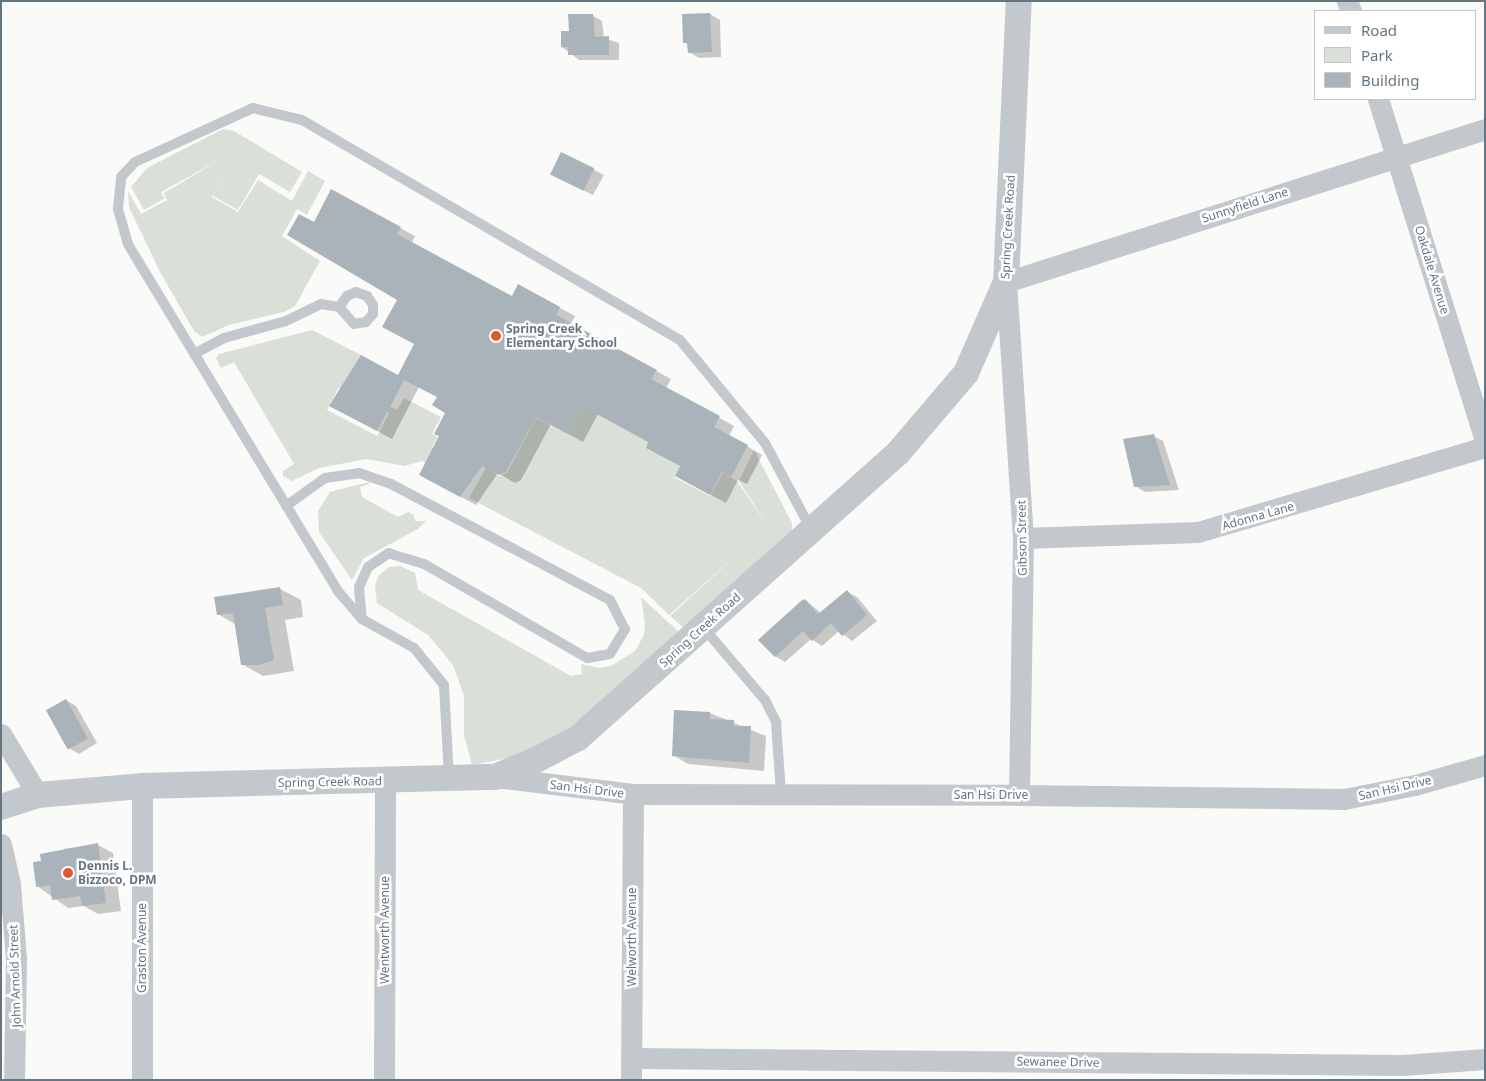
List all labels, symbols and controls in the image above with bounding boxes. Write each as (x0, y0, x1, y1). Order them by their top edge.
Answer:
legend (1314, 10, 1476, 100)
text: Road (1361, 20, 1397, 40)
text: Park (1361, 45, 1393, 65)
text: Building (1361, 70, 1419, 90)
street label: Spring Creek Road (998, 175, 1018, 279)
street label: Sunnyfield Lane (1200, 184, 1290, 226)
street label: Oakdale Avenue (1412, 224, 1452, 316)
place label: Spring Creek Elementary School (506, 322, 617, 350)
marker: Spring Creek Elementary School (490, 330, 502, 342)
street label: Adonna Lane (1220, 499, 1296, 533)
street label: Gibson Street (1014, 500, 1030, 576)
street label: Spring Creek Road (656, 590, 744, 670)
street label: San Hsi Drive (1357, 773, 1433, 803)
street label: Spring Creek Road (278, 774, 382, 790)
street label: San Hsi Drive (549, 777, 625, 801)
street label: San Hsi Drive (954, 788, 1028, 802)
place label: Dennis L. Bizzoco, DPM (78, 859, 157, 887)
marker: Dennis L. Bizzoco, DPM (62, 867, 74, 879)
street label: Wentworth Avenue (378, 876, 392, 984)
street label: Welworth Avenue (625, 887, 639, 987)
street label: Graston Avenue (135, 903, 149, 993)
street label: John Arnold Street (6, 924, 24, 1028)
street label: Sewanee Drive (1016, 1054, 1100, 1070)

